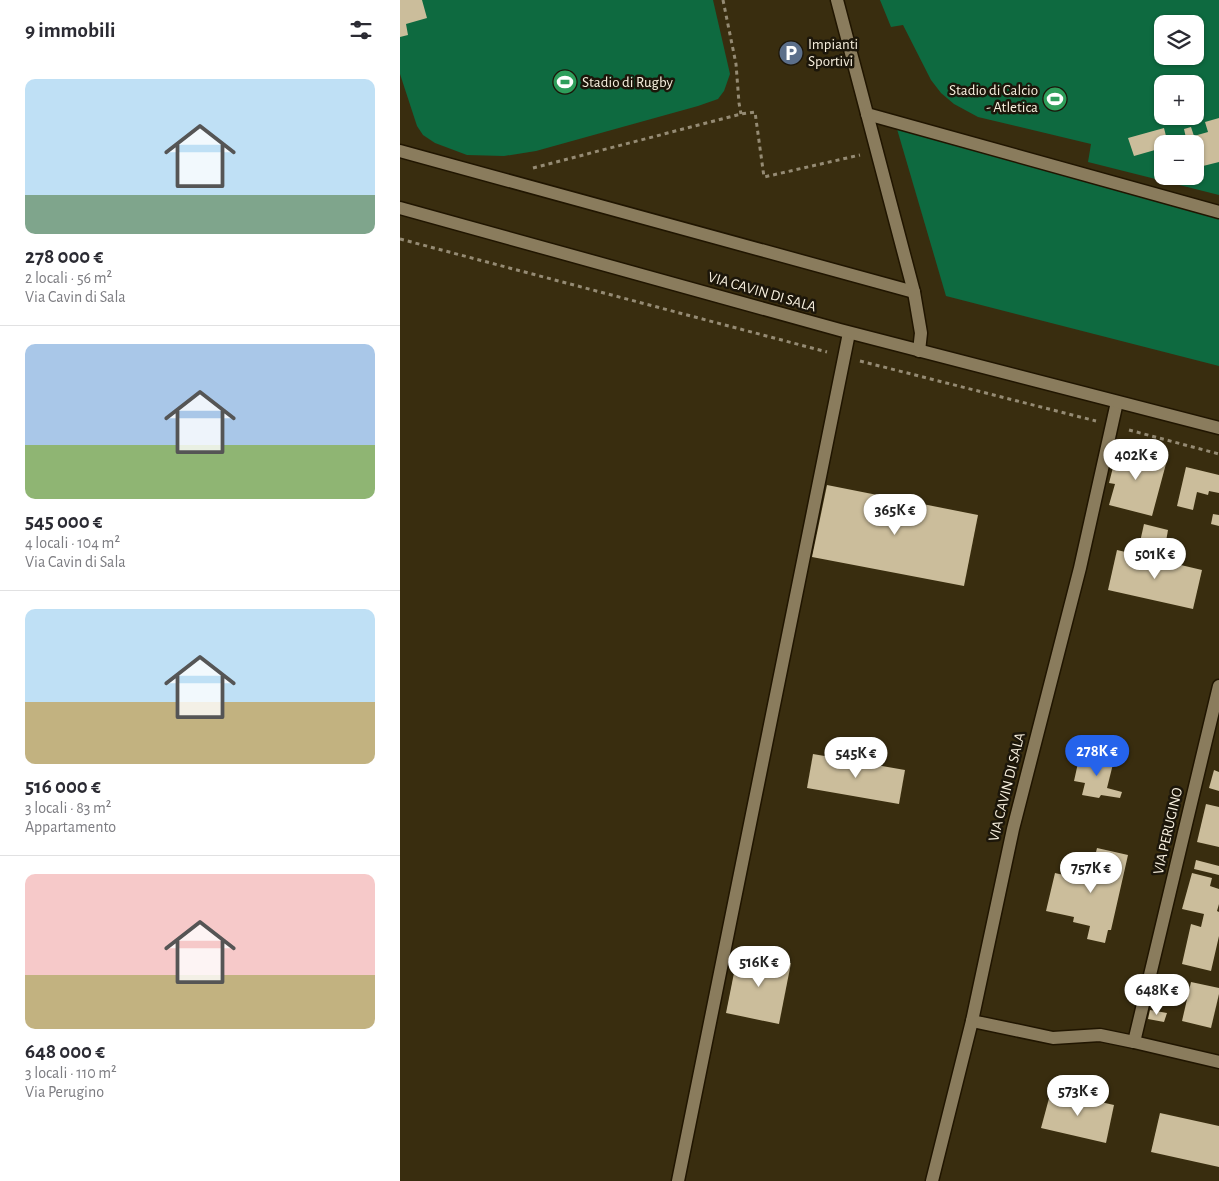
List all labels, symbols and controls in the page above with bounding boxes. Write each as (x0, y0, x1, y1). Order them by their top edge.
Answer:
map controls (1154, 15, 1204, 185)
button: layers (1154, 15, 1204, 65)
icon: filters (347, 16, 375, 44)
text: 9 immobili (25, 20, 115, 41)
place label: Impianti Sportivi (808, 37, 858, 69)
parking icon: Impianti Sportivi (778, 40, 804, 66)
sports icon: Stadio di Rugby (552, 69, 578, 95)
place label: Stadio di Rugby (582, 75, 673, 90)
button: + (1154, 75, 1204, 125)
place label: Stadio di Calcio - Atletica (949, 83, 1038, 115)
sports icon: Stadio di Calcio - Atletica (1042, 86, 1068, 112)
icon: home (155, 111, 245, 201)
button: − (1154, 135, 1204, 185)
text: 278 000 € (25, 246, 103, 267)
street label: VIA CAVIN DI SALA (706, 269, 818, 315)
text: 2 locali · 56 m² (25, 270, 112, 286)
text: Via Cavin di Sala (25, 289, 126, 305)
icon: home (155, 377, 245, 467)
pin: 402K € (1095, 438, 1177, 481)
text: 402K € (1114, 447, 1158, 463)
pin: 365K € (854, 494, 936, 536)
text: 365K € (875, 502, 915, 518)
text: 545 000 € (25, 511, 103, 532)
text: 4 locali · 104 m² (25, 535, 120, 551)
pin: 501K € (1114, 538, 1196, 580)
text: 501K € (1135, 546, 1175, 562)
text: Via Cavin di Sala (25, 554, 126, 570)
icon: home (155, 642, 245, 732)
street label: VIA CAVIN DI SALA (986, 731, 1028, 843)
pin: 278K € (1056, 734, 1138, 777)
pin: 545K € (815, 736, 897, 779)
text: 278K € (1076, 743, 1118, 759)
text: 545K € (835, 745, 877, 761)
text: 516 000 € (25, 776, 101, 797)
street label: VIA PERUGINO (1151, 786, 1185, 876)
text: 3 locali · 83 m² (25, 800, 111, 816)
text: Appartamento (25, 819, 116, 835)
pin: 757K € (1050, 852, 1132, 894)
text: 757K € (1071, 860, 1111, 876)
icon: home (155, 907, 245, 997)
pin: 516K € (718, 946, 800, 988)
text: 516K € (739, 954, 779, 970)
pin: 648K € (1116, 974, 1198, 1016)
text: 648K € (1136, 982, 1178, 998)
text: 648 000 € (25, 1041, 105, 1062)
text: 3 locali · 110 m² (25, 1065, 117, 1081)
pin: 573K € (1037, 1074, 1119, 1117)
text: 573K € (1058, 1083, 1098, 1099)
text: Via Perugino (25, 1084, 104, 1100)

